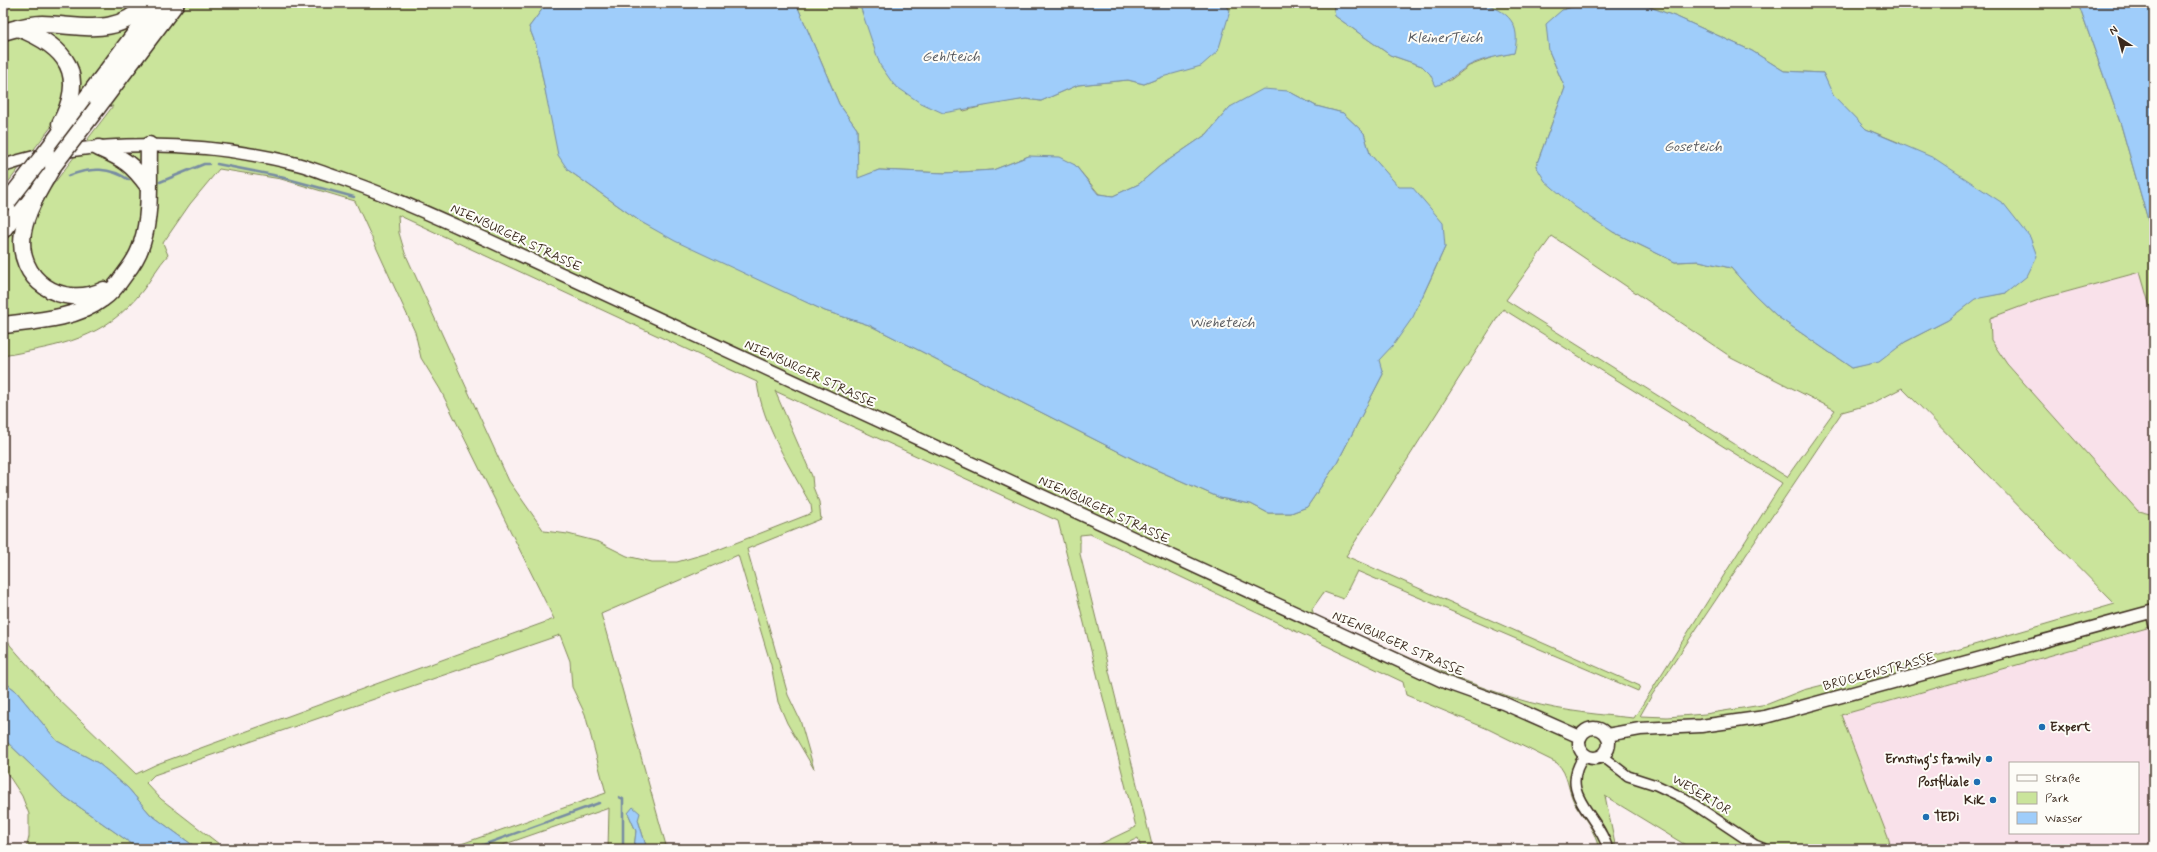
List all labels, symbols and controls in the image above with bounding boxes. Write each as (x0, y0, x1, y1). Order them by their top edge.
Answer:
north arrow (2099, 18, 2139, 58)
text: N (2107, 23, 2121, 39)
water label: KleinerTeich (1407, 29, 1483, 47)
water label: Gehlteich (922, 48, 980, 66)
water label: Goseteich (1664, 138, 1722, 156)
street label: NIENBURGER STRASSE (448, 200, 584, 276)
water label: Wieheteich (1189, 314, 1255, 332)
street label: NIENBURGER STRASSE (742, 336, 878, 412)
street label: NIENBURGER STRASSE (1036, 472, 1172, 548)
street label: NIENBURGER STRASSE (1329, 607, 1467, 681)
street label: BRÜCKENSTRASSE (1821, 649, 1937, 695)
place label: Expert (2050, 719, 2091, 736)
marker: Expert (2037, 722, 2047, 732)
place label: Ernsting's family (1885, 751, 1981, 771)
marker: Ernsting's family (1984, 754, 1994, 764)
legend (2009, 762, 2139, 834)
street label: WESERTOR (1669, 771, 1733, 819)
text: Straße (2045, 771, 2080, 787)
place label: Postfiliale (1918, 774, 1969, 791)
marker: Postfiliale (1972, 777, 1982, 787)
text: Park (2045, 791, 2069, 807)
place label: KiK (1964, 792, 1985, 809)
marker: KiK (1988, 795, 1998, 805)
place label: TEDi (1934, 809, 1959, 826)
text: Wasser (2045, 811, 2083, 827)
marker: TEDi (1921, 812, 1931, 822)

